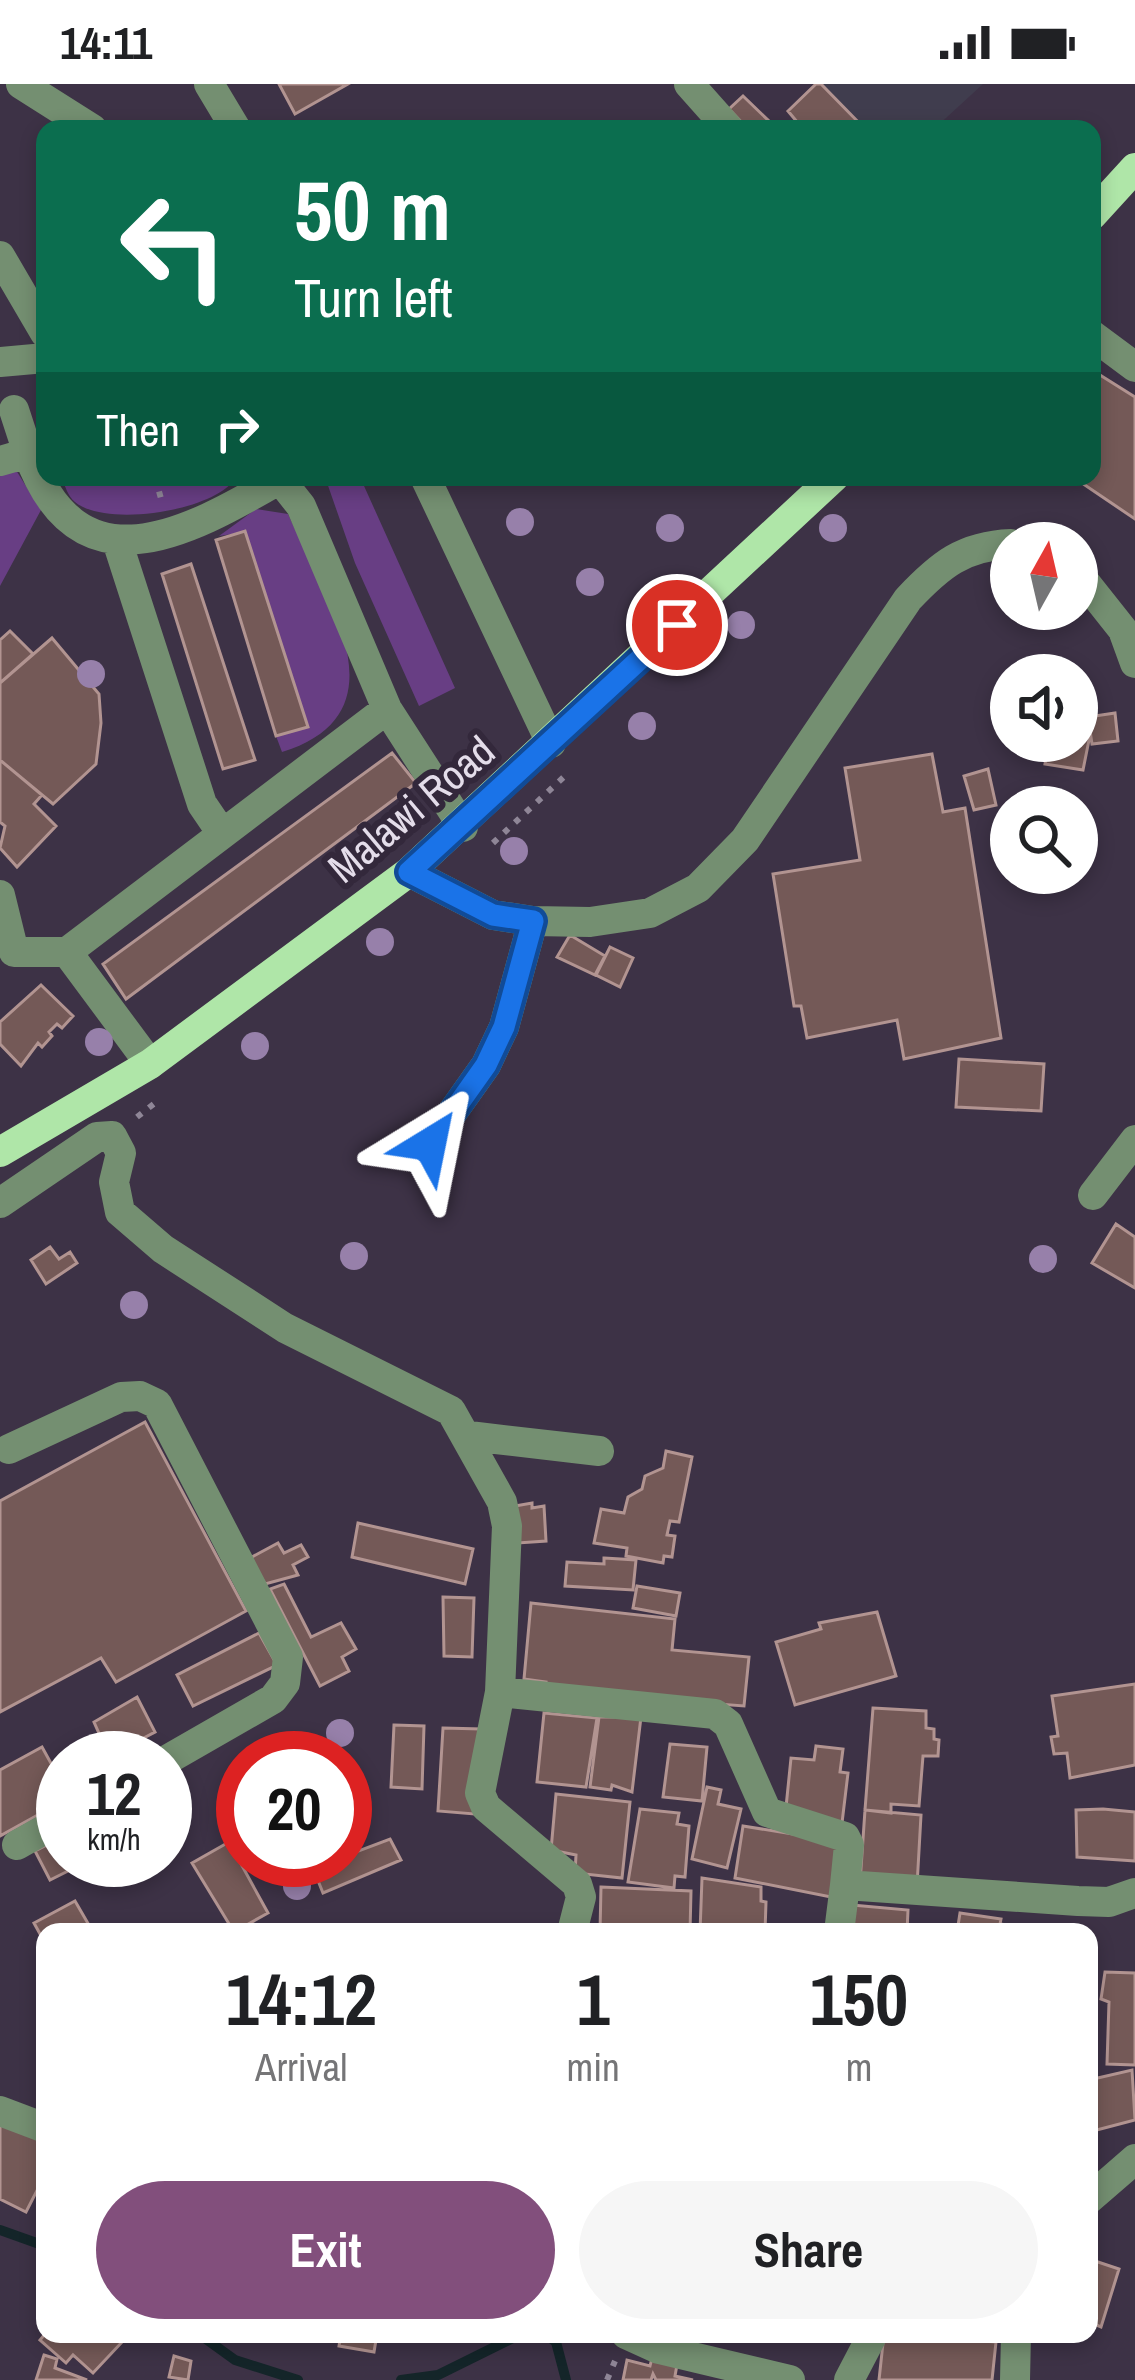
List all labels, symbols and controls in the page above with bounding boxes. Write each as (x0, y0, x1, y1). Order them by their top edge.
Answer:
text: 14:11 (60, 12, 152, 73)
text: 50 m (294, 153, 451, 266)
icon: left (96, 168, 252, 324)
text: Turn left (294, 261, 453, 334)
icon: right (204, 396, 270, 462)
text: Then (96, 399, 180, 460)
north arrow (990, 522, 1098, 630)
map controls (990, 522, 1098, 894)
pin (626, 574, 728, 676)
icon: arrive (644, 592, 710, 658)
button: sound (990, 654, 1098, 762)
street label: Malawi Road (316, 723, 506, 895)
button: search (990, 786, 1098, 894)
position arrow (367, 1081, 493, 1207)
speed limit sign: 20 (216, 1731, 372, 1887)
text: 12 (87, 1753, 141, 1834)
text: km/h (87, 1819, 141, 1859)
text: 14:12 (226, 1950, 377, 2047)
text: 1 (577, 1950, 610, 2047)
text: 150 (810, 1950, 908, 2047)
text: Arrival (255, 2041, 347, 2093)
text: min (567, 2041, 620, 2093)
text: m (846, 2041, 872, 2093)
button: Exit (96, 2181, 555, 2319)
button: Share (579, 2181, 1038, 2319)

